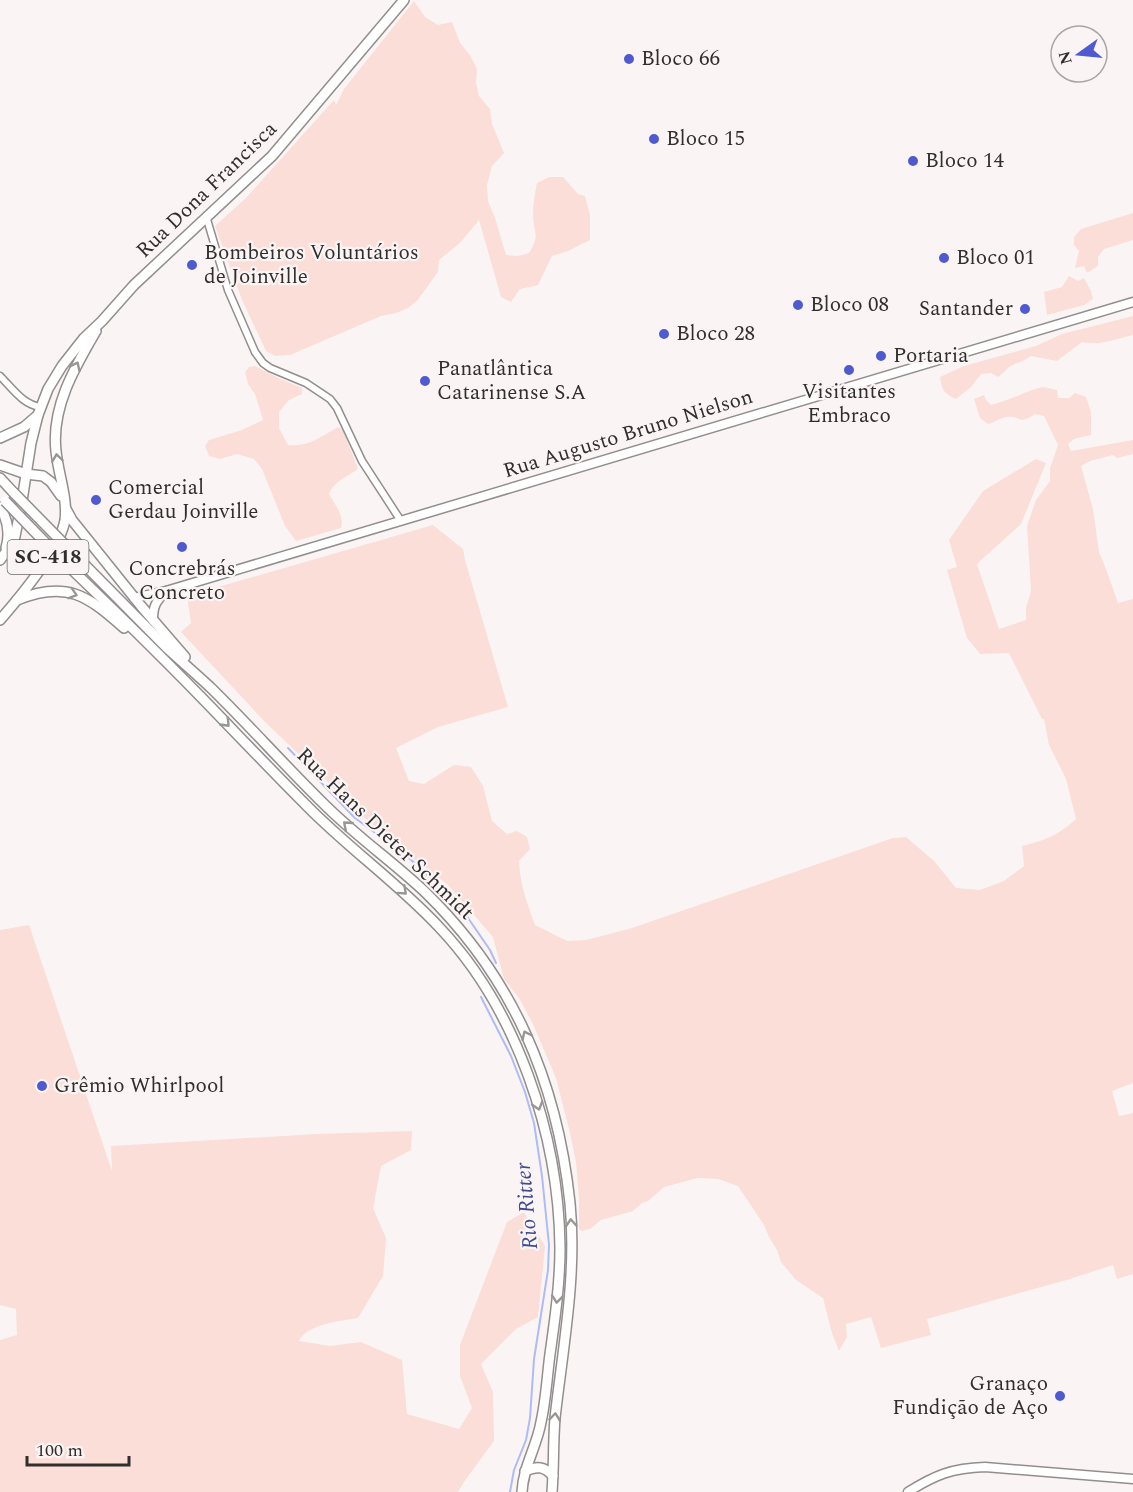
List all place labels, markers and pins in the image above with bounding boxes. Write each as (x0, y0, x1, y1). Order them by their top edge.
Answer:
place label: Bloco 66 (641, 43, 720, 75)
marker: Bloco 66 (622, 52, 636, 66)
place label: Bloco 15 (666, 123, 745, 155)
marker: Bloco 15 (647, 132, 661, 146)
place label: Bloco 14 (925, 145, 1004, 177)
marker: Bloco 14 (906, 154, 920, 168)
place label: Bombeiros Voluntários de Joinville (204, 237, 419, 293)
place label: Bloco 01 (956, 242, 1035, 274)
marker: Bloco 01 (937, 251, 951, 265)
marker: Bombeiros Voluntários de Joinville (185, 258, 199, 272)
place label: Bloco 08 (810, 289, 889, 321)
place label: Santander (919, 293, 1013, 325)
marker: Bloco 08 (791, 298, 805, 312)
marker: Santander (1018, 302, 1032, 316)
place label: Bloco 28 (676, 318, 755, 350)
marker: Bloco 28 (657, 327, 671, 341)
place label: Portaria (893, 340, 969, 372)
marker: Portaria (874, 349, 888, 363)
place label: Panatlântica Catarinense S.A (437, 353, 586, 409)
marker: Visitantes Embraco (842, 363, 856, 377)
marker: Panatlântica Catarinense S.A (418, 374, 432, 388)
place label: Visitantes Embraco (802, 376, 896, 432)
place label: Comercial Gerdau Joinville (108, 472, 259, 528)
marker: Comercial Gerdau Joinville (89, 493, 103, 507)
marker: Concrebrás Concreto (175, 540, 189, 554)
place label: Concrebrás Concreto (128, 553, 236, 609)
place label: Grêmio Whirlpool (54, 1070, 225, 1102)
marker: Grêmio Whirlpool (35, 1079, 49, 1093)
place label: Granaço Fundição de Aço (892, 1368, 1048, 1424)
marker: Granaço Fundição de Aço (1053, 1389, 1067, 1403)

